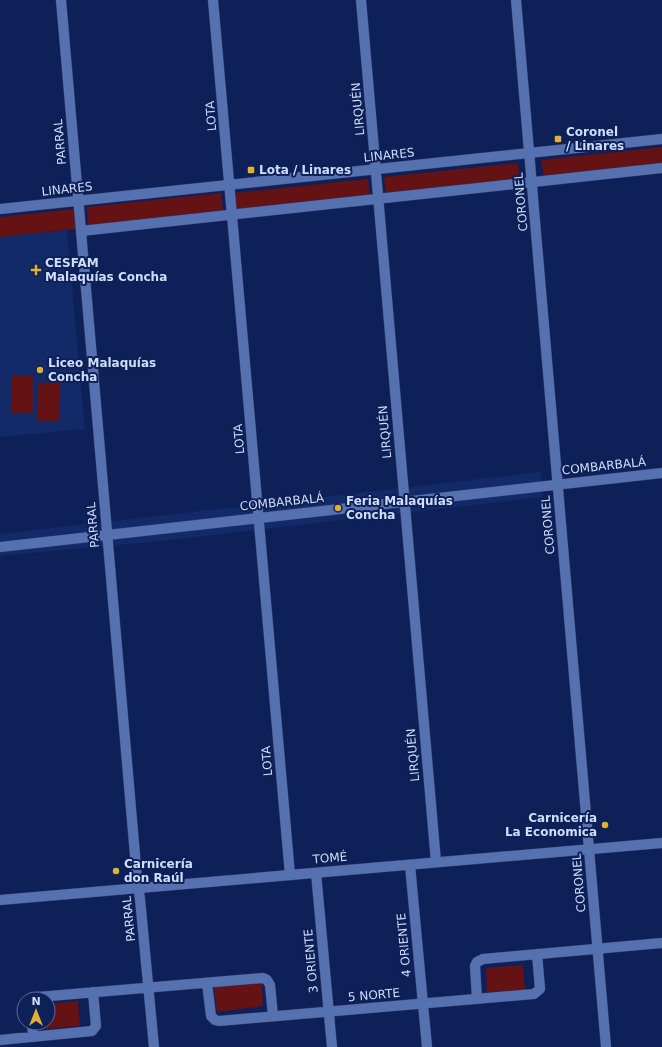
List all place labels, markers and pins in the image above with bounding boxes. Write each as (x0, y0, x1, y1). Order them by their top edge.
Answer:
place label: Coronel / Linares (566, 125, 624, 153)
marker: Coronel / Linares (553, 134, 563, 144)
place label: Lota / Linares (259, 163, 351, 177)
marker: Lota / Linares (246, 165, 256, 175)
place label: CESFAM Malaquías Concha (45, 256, 167, 284)
marker: CESFAM Malaquías Concha (30, 264, 42, 276)
place label: Liceo Malaquías Concha (48, 356, 156, 384)
marker: Liceo Malaquías Concha (35, 365, 45, 375)
place label: Feria Malaquías Concha (346, 494, 453, 522)
marker: Feria Malaquías Concha (333, 503, 343, 513)
place label: Carnicería La Economica (505, 811, 597, 839)
marker: Carnicería La Economica (600, 820, 610, 830)
place label: Carnicería don Raúl (124, 857, 193, 885)
marker: Carnicería don Raúl (111, 866, 121, 876)

